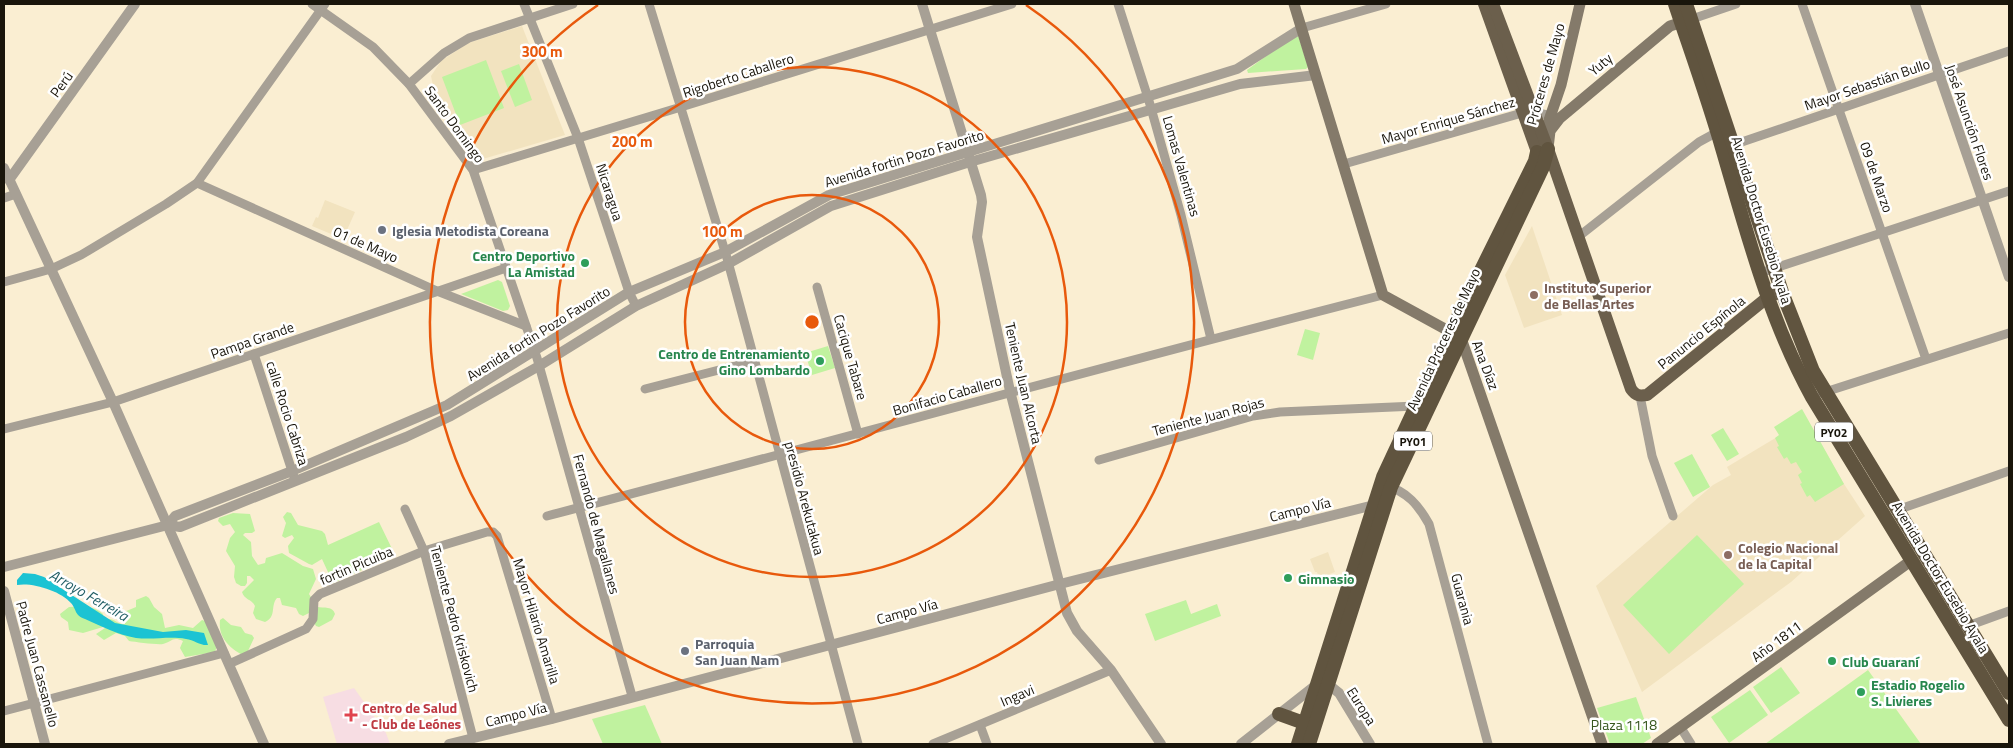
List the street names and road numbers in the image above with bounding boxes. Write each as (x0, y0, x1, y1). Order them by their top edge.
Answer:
street label: Próceres de Mayo (1520, 21, 1570, 127)
street label: Rigoberto Caballero (680, 47, 796, 103)
street label: Yuty (1583, 48, 1617, 80)
street label: Mayor Sebastián Bullo (1801, 53, 1933, 115)
street label: José Asunción Flores (1940, 61, 2000, 183)
street label: Perú (44, 67, 78, 101)
street label: Santo Domingo (420, 81, 490, 167)
street label: Mayor Enrique Sánchez (1379, 91, 1517, 149)
street label: Lomas Valentinas (1158, 113, 1206, 219)
street label: Avenida fortin Pozo Favorito (822, 124, 986, 192)
street label: Avenida Doctor Eusebio Ayala (1726, 134, 1798, 306)
street label: 09 de Marzo (1855, 139, 1899, 215)
street label: Nicaragua (591, 161, 629, 223)
street label: 01 de Mayo (330, 220, 402, 268)
street label: Avenida Próceres de Mayo (1401, 264, 1485, 414)
street label: Avenida fortin Pozo Favorito (462, 280, 614, 386)
street label: Panuncio Espínola (1653, 290, 1749, 374)
street label: Cacique Tabare (829, 312, 873, 402)
street label: Pampa Grande (207, 316, 297, 364)
street label: Teniente Juan Alcorta (1000, 320, 1048, 446)
street label: Ana Díaz (1467, 337, 1505, 393)
street label: calle Rocio Cabriza (261, 358, 315, 468)
street label: Bonifacio Caballero (890, 369, 1004, 421)
street label: Teniente Juan Rojas (1150, 391, 1266, 441)
road number: PY02 (1815, 422, 1853, 442)
road number: PY01 (1394, 432, 1432, 451)
street label: presidio Arekutakua (780, 439, 830, 557)
street label: Fernando de Magallanes (568, 452, 626, 596)
street label: Campo Vía (1267, 491, 1333, 527)
street label: Avenida Doctor Eusebio Ayala (1887, 497, 1995, 657)
street label: fortin Picuiba (316, 540, 396, 590)
street label: Teniente Pedro Kriskovich (425, 543, 485, 695)
street label: Mayor Hilario Amarilla (508, 556, 566, 686)
street label: Guarania (1446, 571, 1480, 627)
street label: Campo Vía (874, 593, 940, 629)
street label: Padre Juan Cassanello (11, 599, 65, 729)
street label: Año 1811 (1746, 616, 1806, 666)
street label: Ingavi (997, 679, 1037, 711)
street label: Europa (1342, 683, 1382, 729)
street label: Campo Vía (483, 696, 549, 732)

